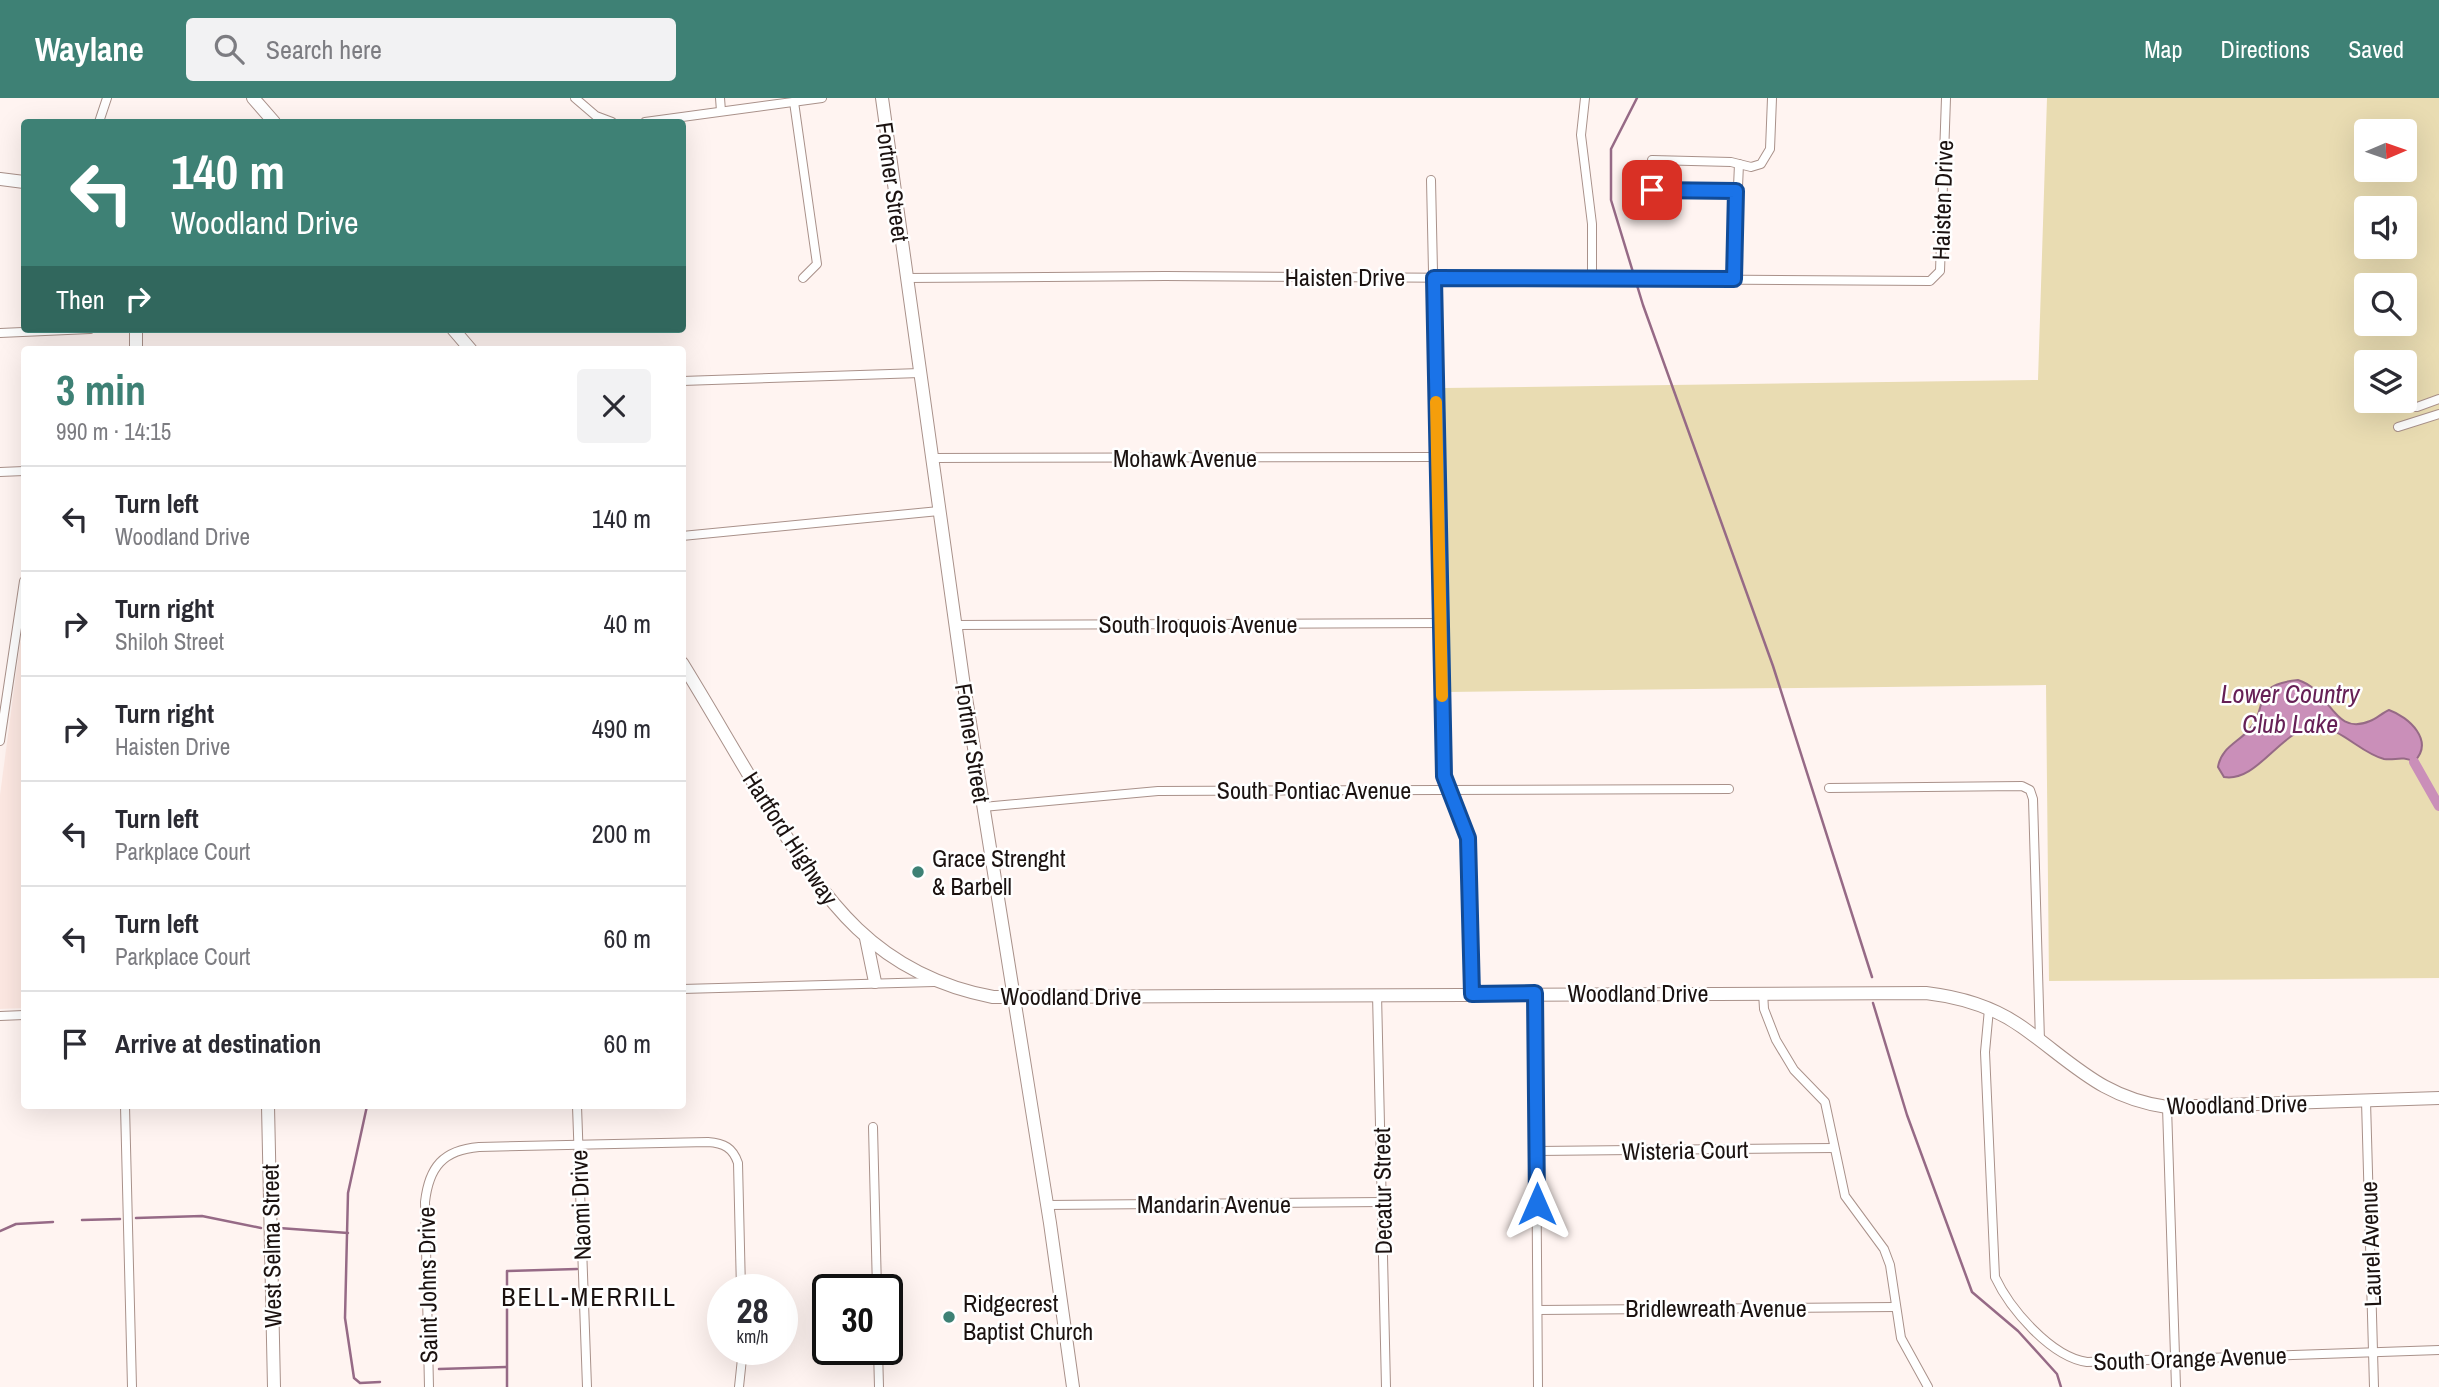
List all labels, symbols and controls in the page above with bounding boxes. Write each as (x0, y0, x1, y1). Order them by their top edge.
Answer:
search box (186, 18, 676, 81)
text: Waylane (35, 27, 144, 71)
icon: search (210, 30, 248, 68)
text: Search here (266, 32, 382, 67)
text: Map (2144, 33, 2182, 65)
text: Directions (2220, 33, 2310, 65)
text: Saved (2348, 33, 2404, 65)
north arrow (2354, 119, 2417, 182)
map controls (2354, 119, 2417, 413)
street label: Fortner Street (869, 120, 917, 244)
text: 140 m (171, 138, 285, 204)
street label: Haisten Drive (1924, 139, 1960, 261)
icon: left (56, 147, 147, 238)
pin (1622, 160, 1682, 220)
icon: arrive (1633, 171, 1671, 209)
button: sound (2354, 196, 2417, 259)
text: Woodland Drive (171, 201, 359, 244)
street label: Haisten Drive (1285, 261, 1405, 293)
button: search (2354, 273, 2417, 336)
icon: right (119, 280, 157, 318)
text: Then (56, 282, 105, 317)
button: layers (2354, 350, 2417, 413)
text: 3 min (56, 362, 146, 418)
button: close (577, 369, 651, 443)
text: 990 m · 14:15 (56, 416, 171, 447)
street label: Mohawk Avenue (1113, 442, 1257, 474)
text: Turn left (115, 486, 199, 521)
icon: left (56, 500, 94, 538)
text: 140 m (592, 501, 651, 536)
text: Woodland Drive (115, 521, 250, 552)
text: Turn right (115, 591, 214, 626)
icon: right (56, 605, 94, 643)
text: 40 m (604, 606, 651, 641)
street label: South Iroquois Avenue (1099, 608, 1297, 640)
text: Shiloh Street (115, 626, 224, 657)
water label: Lower Country Club Lake (2221, 676, 2361, 741)
street label: Fortner Street (948, 681, 998, 806)
text: Turn right (115, 696, 214, 731)
icon: right (56, 710, 94, 748)
text: 490 m (592, 711, 651, 746)
text: Haisten Drive (115, 731, 230, 762)
street label: Hartford Highway (736, 765, 846, 911)
street label: South Pontiac Avenue (1217, 774, 1411, 806)
text: Turn left (115, 801, 199, 836)
icon: left (56, 815, 94, 853)
text: 200 m (592, 816, 651, 851)
text: Parkplace Court (115, 836, 250, 867)
place label: Grace Strenght & Barbell (932, 842, 1066, 902)
marker: Grace Strenght & Barbell (910, 864, 926, 880)
text: Turn left (115, 906, 199, 941)
icon: left (56, 920, 94, 958)
text: 60 m (604, 921, 651, 956)
text: Parkplace Court (115, 941, 250, 972)
street label: Woodland Drive (1568, 977, 1708, 1009)
street label: Woodland Drive (1001, 980, 1141, 1012)
icon: arrive (56, 1025, 94, 1063)
text: Arrive at destination (115, 1026, 321, 1061)
text: 60 m (604, 1026, 651, 1061)
street label: Woodland Drive (2166, 1087, 2308, 1121)
street label: Decatur Street (1365, 1127, 1399, 1255)
street label: Wisteria Court (1621, 1133, 1749, 1167)
street label: Naomi Drive (562, 1149, 598, 1261)
street label: West Selma Street (254, 1163, 288, 1328)
position arrow (1500, 1167, 1574, 1241)
street label: Laurel Avenue (2352, 1181, 2388, 1307)
street label: Mandarin Avenue (1137, 1188, 1291, 1220)
street label: Saint Johns Drive (410, 1207, 444, 1363)
speed limit sign: 30 (812, 1274, 903, 1365)
district label: BELL-MERRILL (501, 1279, 677, 1314)
text: 28 (737, 1287, 768, 1334)
place label: Ridgecrest Baptist Church (963, 1287, 1093, 1347)
street label: Bridlewreath Avenue (1625, 1292, 1807, 1324)
marker: Ridgecrest Baptist Church (941, 1309, 957, 1325)
text: km/h (737, 1324, 769, 1349)
street label: South Orange Avenue (2093, 1339, 2287, 1377)

